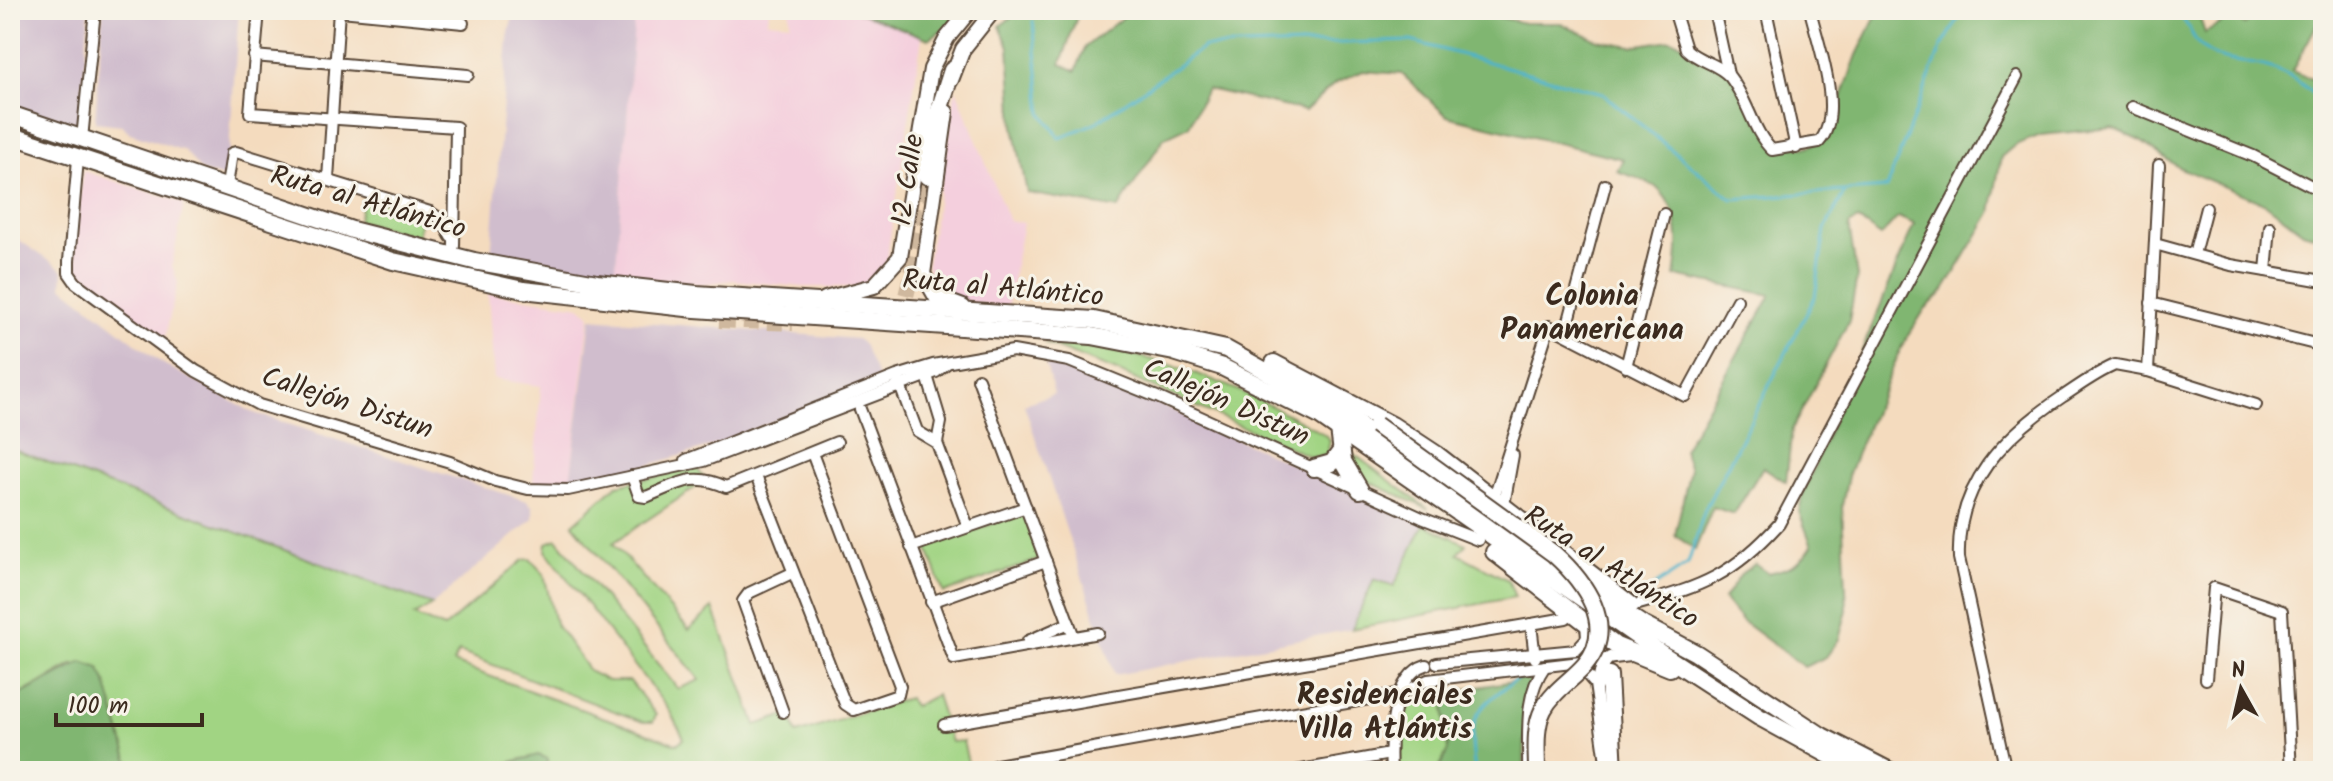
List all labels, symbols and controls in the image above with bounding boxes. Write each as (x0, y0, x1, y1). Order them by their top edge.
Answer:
street label: 12 Calle (880, 131, 938, 229)
street label: Ruta al Atlántico (265, 154, 471, 252)
street label: Ruta al Atlántico (901, 258, 1105, 320)
district label: Colonia Panamericana (1500, 273, 1684, 355)
street label: Callejón Distun (1136, 346, 1316, 460)
street label: Callejón Distun (255, 355, 439, 453)
street label: Ruta al Atlántico (1514, 494, 1708, 642)
north arrow (2201, 649, 2281, 729)
text: N (2229, 653, 2248, 690)
district label: Residenciales Villa Atlántis (1297, 672, 1473, 754)
scale bar (56, 677, 202, 727)
text: 100 m (68, 687, 128, 726)

